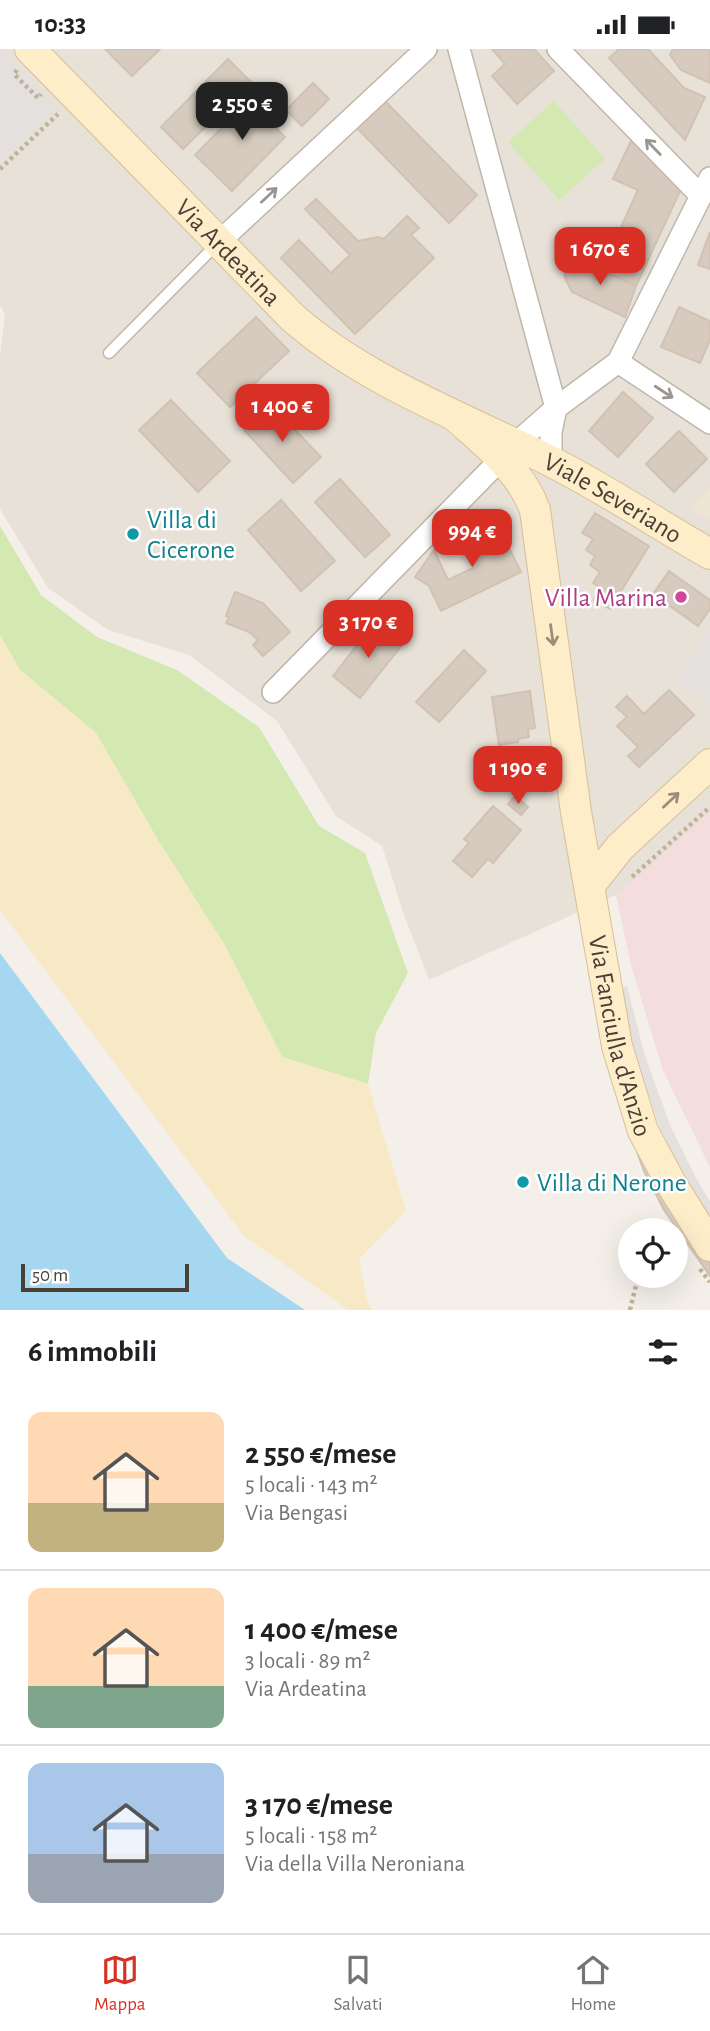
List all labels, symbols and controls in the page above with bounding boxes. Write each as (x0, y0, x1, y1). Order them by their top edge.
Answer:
text: 10:33 (35, 11, 86, 37)
pin: 2 550 € (177, 83, 307, 142)
text: 2 550 € (212, 93, 272, 116)
one-way arrow (645, 139, 662, 156)
one-way arrow (260, 187, 277, 204)
street label: Via Ardeatina (170, 194, 285, 311)
pin: 1 670 € (535, 227, 665, 287)
text: 1 670 € (571, 238, 630, 261)
pin: 1 400 € (217, 385, 347, 444)
one-way arrow (654, 385, 673, 400)
text: 1 400 € (251, 395, 313, 418)
street label: Viale Severiano (540, 448, 686, 548)
place label: Villa di Cicerone (147, 507, 235, 563)
pin: 994 € (423, 510, 521, 569)
text: 994 € (448, 520, 496, 543)
marker: Villa di Cicerone (125, 526, 141, 542)
place label: Villa Marina (545, 585, 667, 611)
marker: Villa Marina (673, 589, 689, 605)
pin: 3 170 € (303, 601, 433, 660)
text: 3 170 € (339, 611, 397, 634)
one-way arrow (546, 623, 559, 646)
pin: 1 190 € (453, 747, 583, 806)
text: 1 190 € (489, 757, 547, 780)
one-way arrow (662, 792, 679, 809)
street label: Via Fanciulla d'Anzio (584, 933, 656, 1140)
place label: Villa di Nerone (537, 1170, 687, 1196)
marker: Villa di Nerone (515, 1174, 531, 1190)
map controls (618, 1218, 688, 1288)
button: locate (618, 1218, 688, 1288)
scale bar (21, 1261, 189, 1293)
text: 50 m (32, 1266, 68, 1285)
icon: filters (644, 1333, 682, 1371)
text: 6 immobili (28, 1337, 157, 1367)
text: 2 550 €/mese (245, 1439, 396, 1469)
icon: home (84, 1440, 168, 1524)
text: 5 locali · 143 m² (245, 1474, 377, 1497)
text: Via Bengasi (245, 1502, 348, 1525)
text: 1 400 €/mese (245, 1615, 398, 1645)
icon: home (84, 1616, 168, 1700)
text: 3 locali · 89 m² (245, 1650, 371, 1673)
text: Via Ardeatina (245, 1678, 367, 1701)
text: 3 170 €/mese (245, 1790, 393, 1820)
icon: home (84, 1791, 168, 1875)
text: 5 locali · 158 m² (245, 1825, 377, 1848)
text: Via della Villa Neroniana (245, 1853, 465, 1876)
tab: Mappa (94, 1951, 146, 2016)
tab: Salvati (333, 1951, 383, 2016)
tab: Home (570, 1951, 616, 2016)

